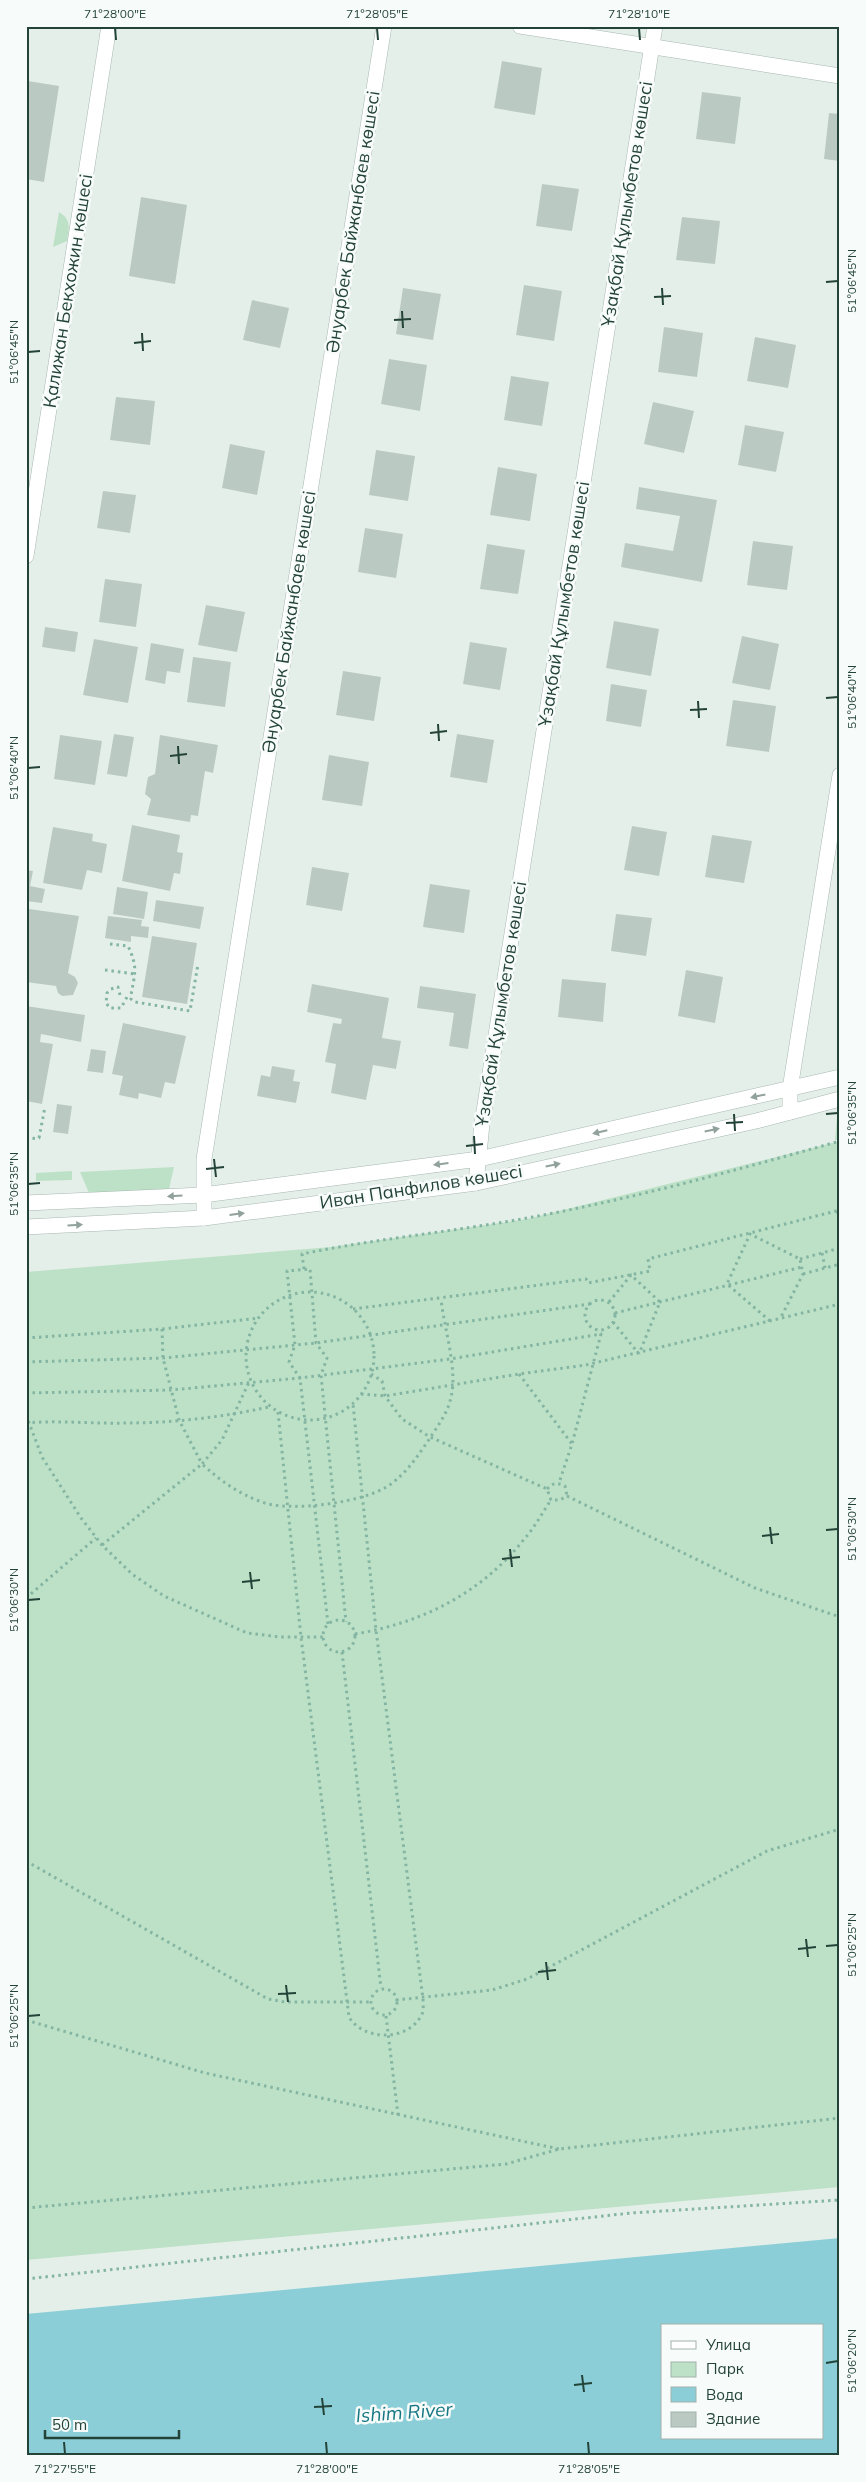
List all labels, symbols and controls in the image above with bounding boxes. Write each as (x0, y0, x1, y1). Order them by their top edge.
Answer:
text: 71°28'00"E (84, 6, 146, 21)
text: 71°28'05"E (346, 6, 408, 21)
text: 71°28'10"E (608, 6, 670, 21)
street label: Ұзақбай Құлымбетов көшесі (596, 80, 657, 329)
street label: Әнуарбек Байжанбаев көшесі (320, 89, 385, 355)
street label: Қалижан Бекхожин көшесі (38, 172, 97, 410)
text: 51°06'45"N (844, 249, 859, 313)
text: 51°06'45"N (6, 320, 21, 384)
street label: Ұзақбай Құлымбетов көшесі (533, 480, 594, 729)
street label: Әнуарбек Байжанбаев көшесі (256, 489, 321, 755)
text: 51°06'40"N (844, 665, 859, 729)
text: 51°06'40"N (6, 736, 21, 800)
street label: Ұзақбай Құлымбетов көшесі (470, 880, 531, 1129)
text: 51°06'35"N (844, 1081, 859, 1145)
one-way arrow (751, 1092, 766, 1100)
one-way arrow (704, 1126, 719, 1134)
one-way arrow (592, 1128, 607, 1136)
text: 51°06'35"N (6, 1152, 21, 1216)
street label: Иван Панфилов көшесі (318, 1159, 524, 1214)
one-way arrow (432, 1160, 448, 1168)
one-way arrow (546, 1161, 562, 1169)
one-way arrow (167, 1193, 183, 1201)
one-way arrow (229, 1210, 245, 1218)
one-way arrow (67, 1220, 83, 1228)
text: 51°06'30"N (844, 1497, 859, 1561)
text: 51°06'30"N (6, 1568, 21, 1632)
text: 51°06'25"N (844, 1913, 859, 1977)
text: 51°06'25"N (6, 1984, 21, 2048)
legend (661, 2324, 824, 2440)
text: 51°06'20"N (844, 2329, 859, 2393)
text: Улица (705, 2335, 751, 2354)
text: Парк (706, 2359, 745, 2378)
text: Вода (706, 2385, 743, 2404)
water label: Ishim River (355, 2397, 454, 2427)
scale bar (45, 2407, 179, 2439)
text: Здание (706, 2409, 760, 2428)
text: 50 m (52, 2415, 87, 2434)
text: 71°27'55"E (34, 2461, 96, 2476)
text: 71°28'00"E (296, 2461, 358, 2476)
text: 71°28'05"E (558, 2461, 620, 2476)

